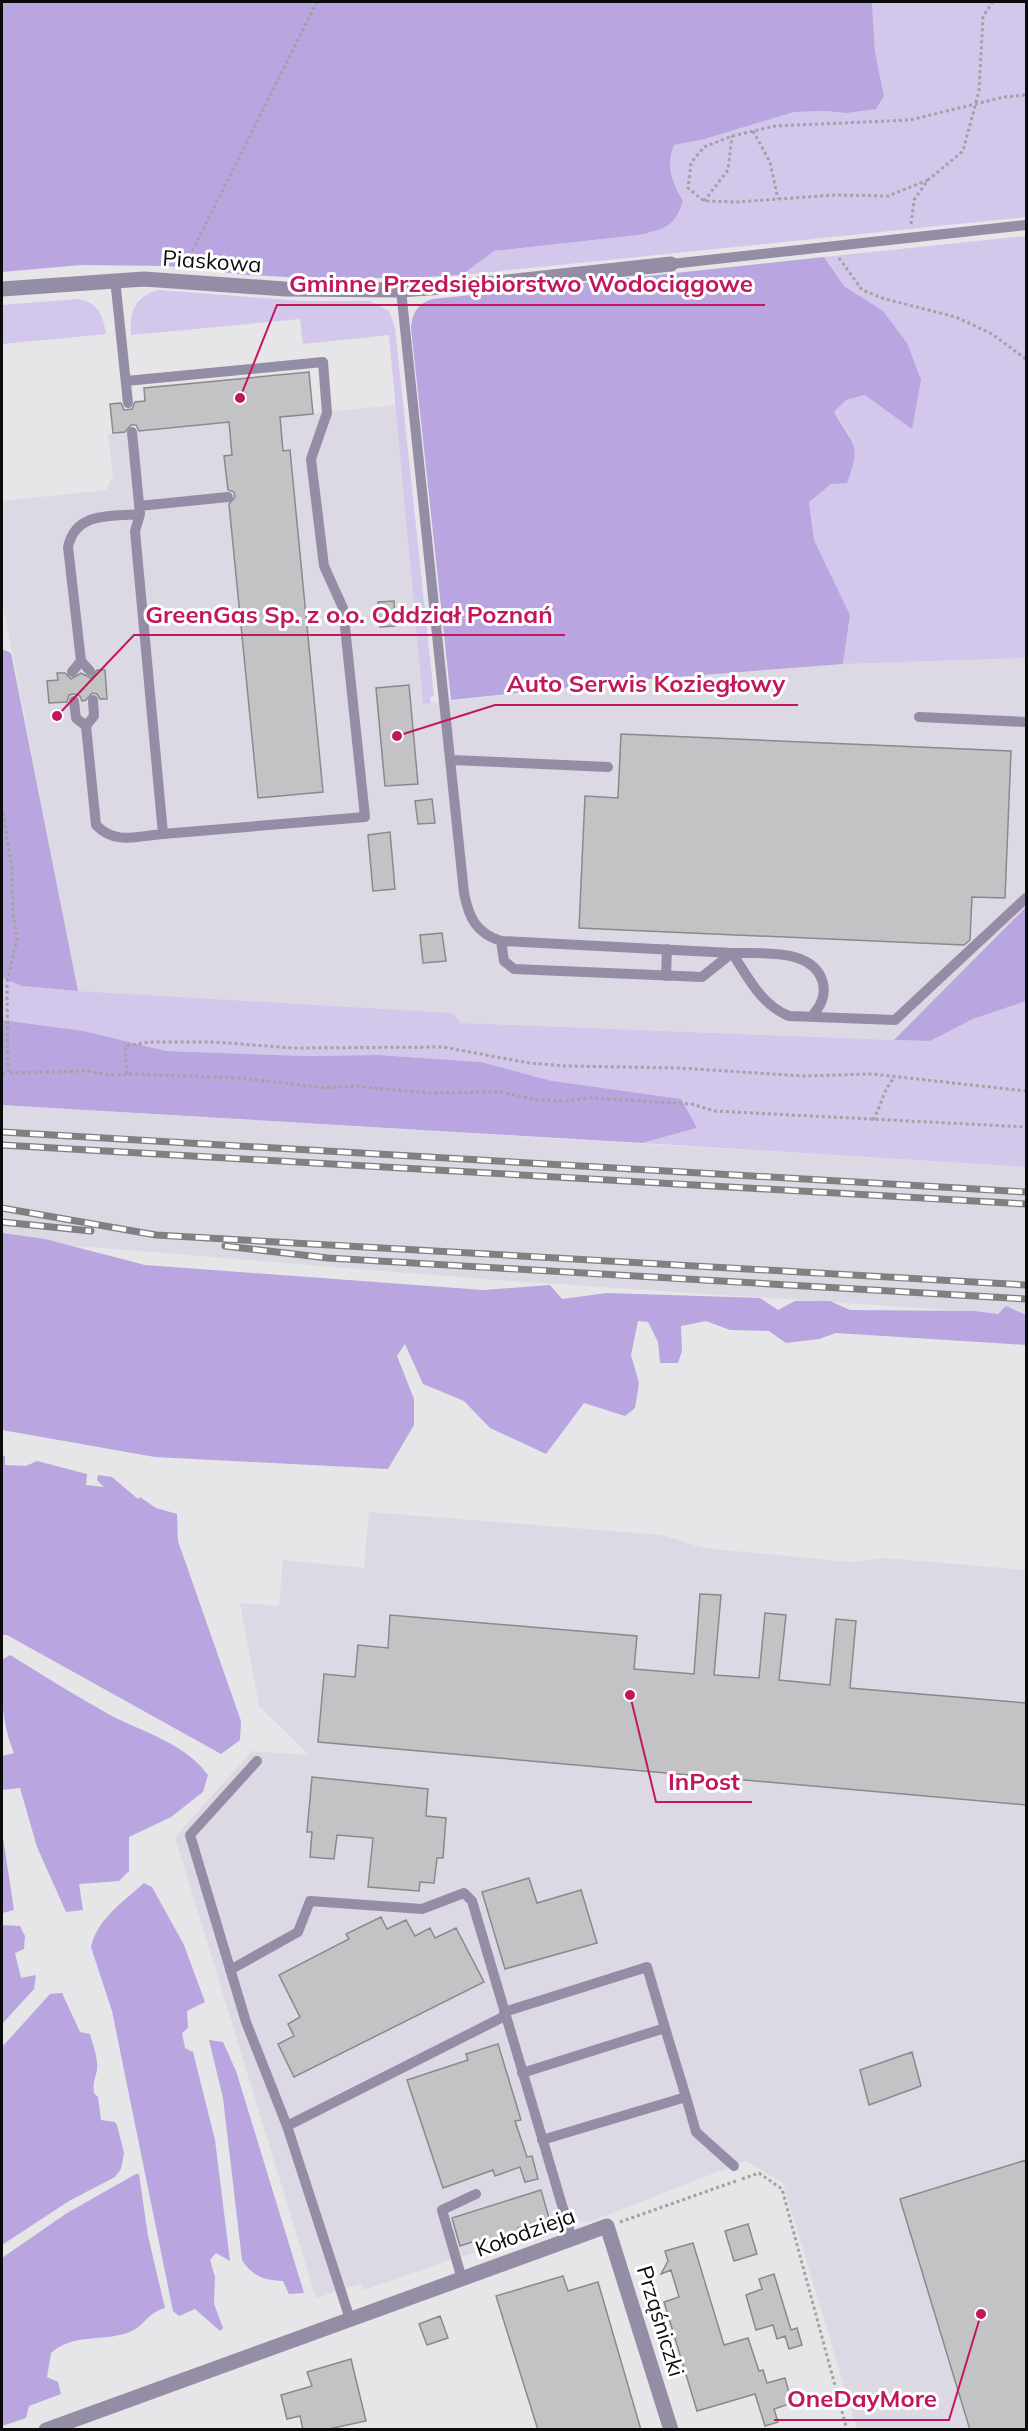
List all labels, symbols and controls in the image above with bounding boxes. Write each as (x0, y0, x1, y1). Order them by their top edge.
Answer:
street label: Piaskowa (162, 244, 262, 278)
callout: Gminne Przedsiębiorstwo Wodociągowe (277, 263, 765, 305)
text: Gminne Przedsiębiorstwo Wodociągowe (289, 268, 753, 298)
callout: GreenGas Sp. z o.o. Oddział Poznań (134, 593, 565, 635)
text: GreenGas Sp. z o.o. Oddział Poznań (145, 599, 553, 629)
callout: Auto Serwis Koziegłowy (495, 663, 798, 705)
text: Auto Serwis Koziegłowy (507, 668, 786, 698)
callout: InPost (656, 1760, 752, 1802)
text: InPost (668, 1766, 740, 1796)
street label: Kołodzieja (471, 2201, 579, 2263)
street label: Prząśniczki (631, 2262, 691, 2380)
callout: OneDayMore (774, 2378, 949, 2420)
text: OneDayMore (787, 2383, 937, 2413)

